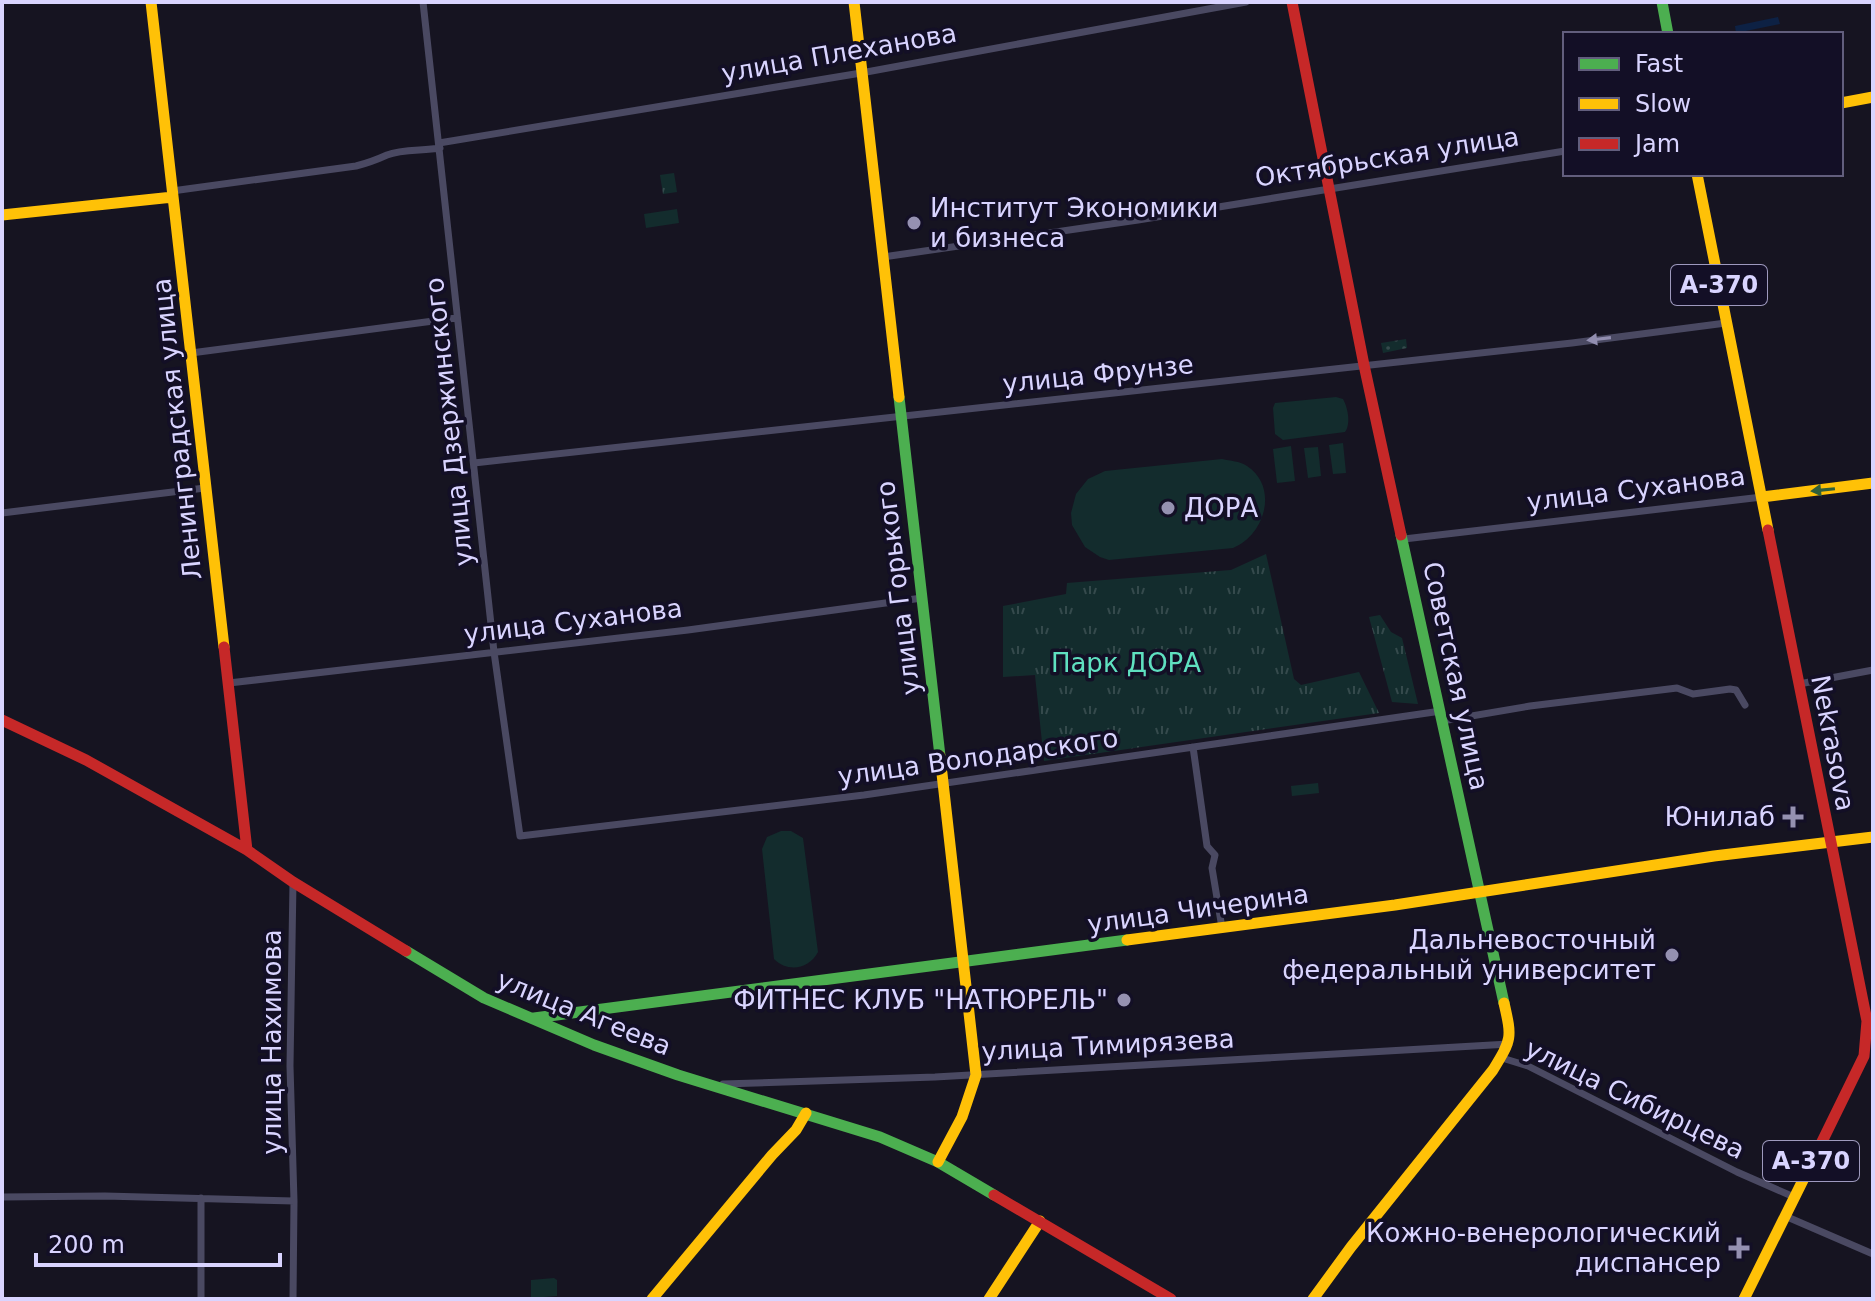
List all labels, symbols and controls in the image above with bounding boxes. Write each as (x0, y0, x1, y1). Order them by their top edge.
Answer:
street label: улица Плеханова (719, 18, 959, 88)
legend (1563, 32, 1843, 176)
text: Fast (1635, 50, 1683, 78)
text: Slow (1635, 90, 1691, 118)
street label: Октябрьская улица (1253, 121, 1521, 193)
text: Jam (1633, 130, 1680, 158)
place label: Институт Экономики и бизнеса (930, 193, 1219, 253)
marker: Институт Экономики и бизнеса (905, 214, 923, 232)
road number: А-370 (1671, 265, 1767, 305)
street label: улица Дзержинского (419, 276, 479, 568)
street label: Ленинградская улица (146, 277, 208, 581)
one-way arrow (1586, 333, 1611, 346)
street label: улица Фрунзе (1001, 349, 1195, 399)
street label: улица Суханова (1525, 461, 1747, 517)
street label: улица Горького (870, 479, 926, 697)
one-way arrow (1810, 483, 1835, 496)
place label: ДОРА (1184, 493, 1258, 523)
marker: ДОРА (1159, 499, 1177, 517)
street label: Советская улица (1417, 559, 1495, 793)
street label: улица Суханова (462, 593, 684, 649)
park label: Парк ДОРА (1051, 648, 1201, 678)
street label: Nekrasova (1805, 672, 1861, 814)
street label: улица Володарского (836, 722, 1120, 792)
place label: Юнилаб (1664, 802, 1775, 832)
marker: Юнилаб (1782, 806, 1804, 828)
street label: улица Чичерина (1085, 879, 1311, 939)
place label: Дальневосточный федеральный университет (1282, 925, 1656, 985)
street label: улица Нахимова (257, 929, 287, 1155)
marker: Дальневосточный федеральный университет (1663, 946, 1681, 964)
street label: улица Агеева (492, 964, 676, 1062)
place label: ФИТНЕС КЛУБ "НАТЮРЕЛЬ" (733, 985, 1108, 1015)
marker: ФИТНЕС КЛУБ "НАТЮРЕЛЬ" (1115, 991, 1133, 1009)
street label: улица Тимирязева (981, 1023, 1235, 1067)
street label: улица Сибирцева (1520, 1033, 1750, 1165)
road number: А-370 (1763, 1141, 1859, 1181)
scale bar (36, 1217, 280, 1267)
place label: Кожно-венерологический диспансер (1366, 1218, 1721, 1278)
text: 200 m (48, 1231, 125, 1259)
marker: Кожно-венерологический диспансер (1728, 1237, 1750, 1259)

